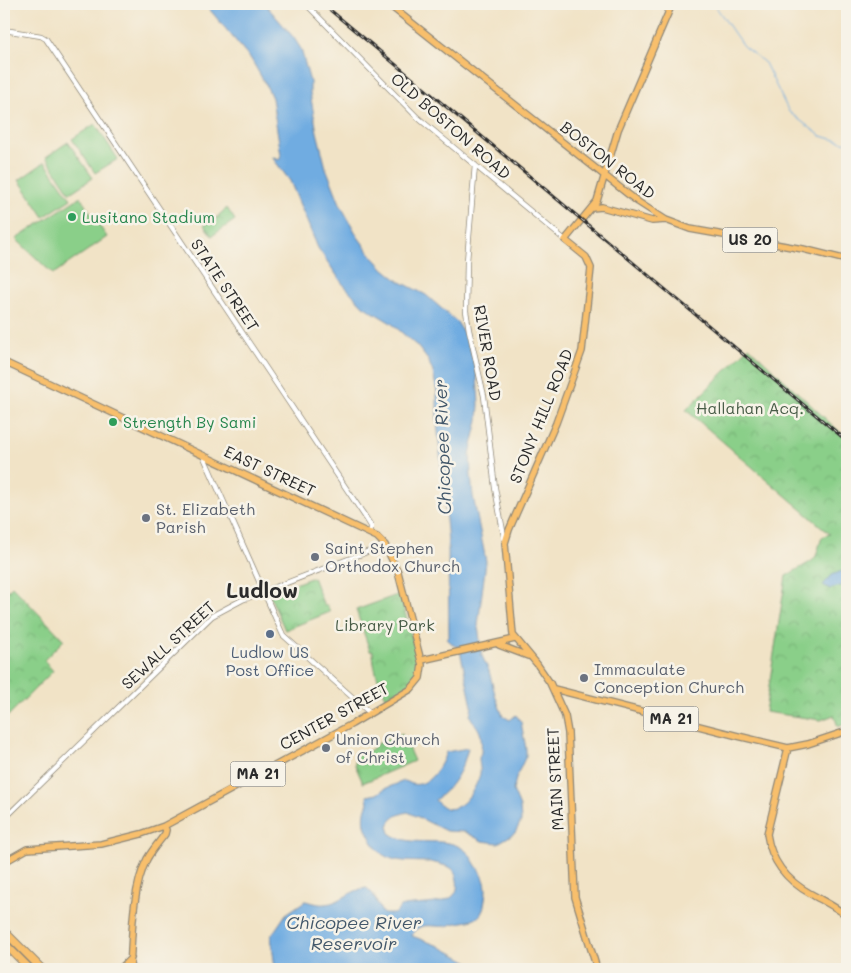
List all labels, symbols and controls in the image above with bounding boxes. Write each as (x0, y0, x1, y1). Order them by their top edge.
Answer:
street label: OLD BOSTON ROAD (387, 68, 516, 184)
street label: BOSTON ROAD (556, 116, 660, 203)
place label: Lusitano Stadium (82, 206, 215, 227)
marker: Lusitano Stadium (66, 211, 78, 223)
road number: US 20 (722, 228, 778, 252)
street label: STATE STREET (187, 234, 264, 335)
street label: RIVER ROAD (470, 303, 507, 403)
street label: STONY HILL ROAD (504, 345, 577, 486)
water label: Chicopee River (428, 379, 456, 515)
park label: Hallahan Acq. (696, 397, 804, 418)
place label: Strength By Sami (123, 411, 256, 432)
marker: Strength By Sami (107, 416, 119, 428)
street label: EAST STREET (221, 440, 319, 501)
place label: St. Elizabeth Parish (156, 498, 255, 537)
marker: St. Elizabeth Parish (140, 512, 152, 524)
place label: Saint Stephen Orthodox Church (325, 537, 460, 576)
marker: Saint Stephen Orthodox Church (309, 551, 321, 563)
district label: Ludlow (226, 576, 298, 603)
street label: SEWALL STREET (116, 596, 219, 693)
park label: Library Park (335, 614, 435, 635)
marker: Ludlow US Post Office (264, 628, 276, 640)
place label: Ludlow US Post Office (226, 641, 314, 680)
place label: Immaculate Conception Church (594, 658, 744, 697)
marker: Immaculate Conception Church (578, 672, 590, 684)
street label: CENTER STREET (276, 677, 392, 754)
road number: MA 21 (644, 706, 698, 732)
street label: MAIN STREET (541, 727, 568, 831)
place label: Union Church of Christ (336, 728, 440, 767)
marker: Union Church of Christ (320, 742, 332, 754)
road number: MA 21 (230, 762, 286, 786)
water label: Chicopee River Reservoir (286, 910, 422, 955)

